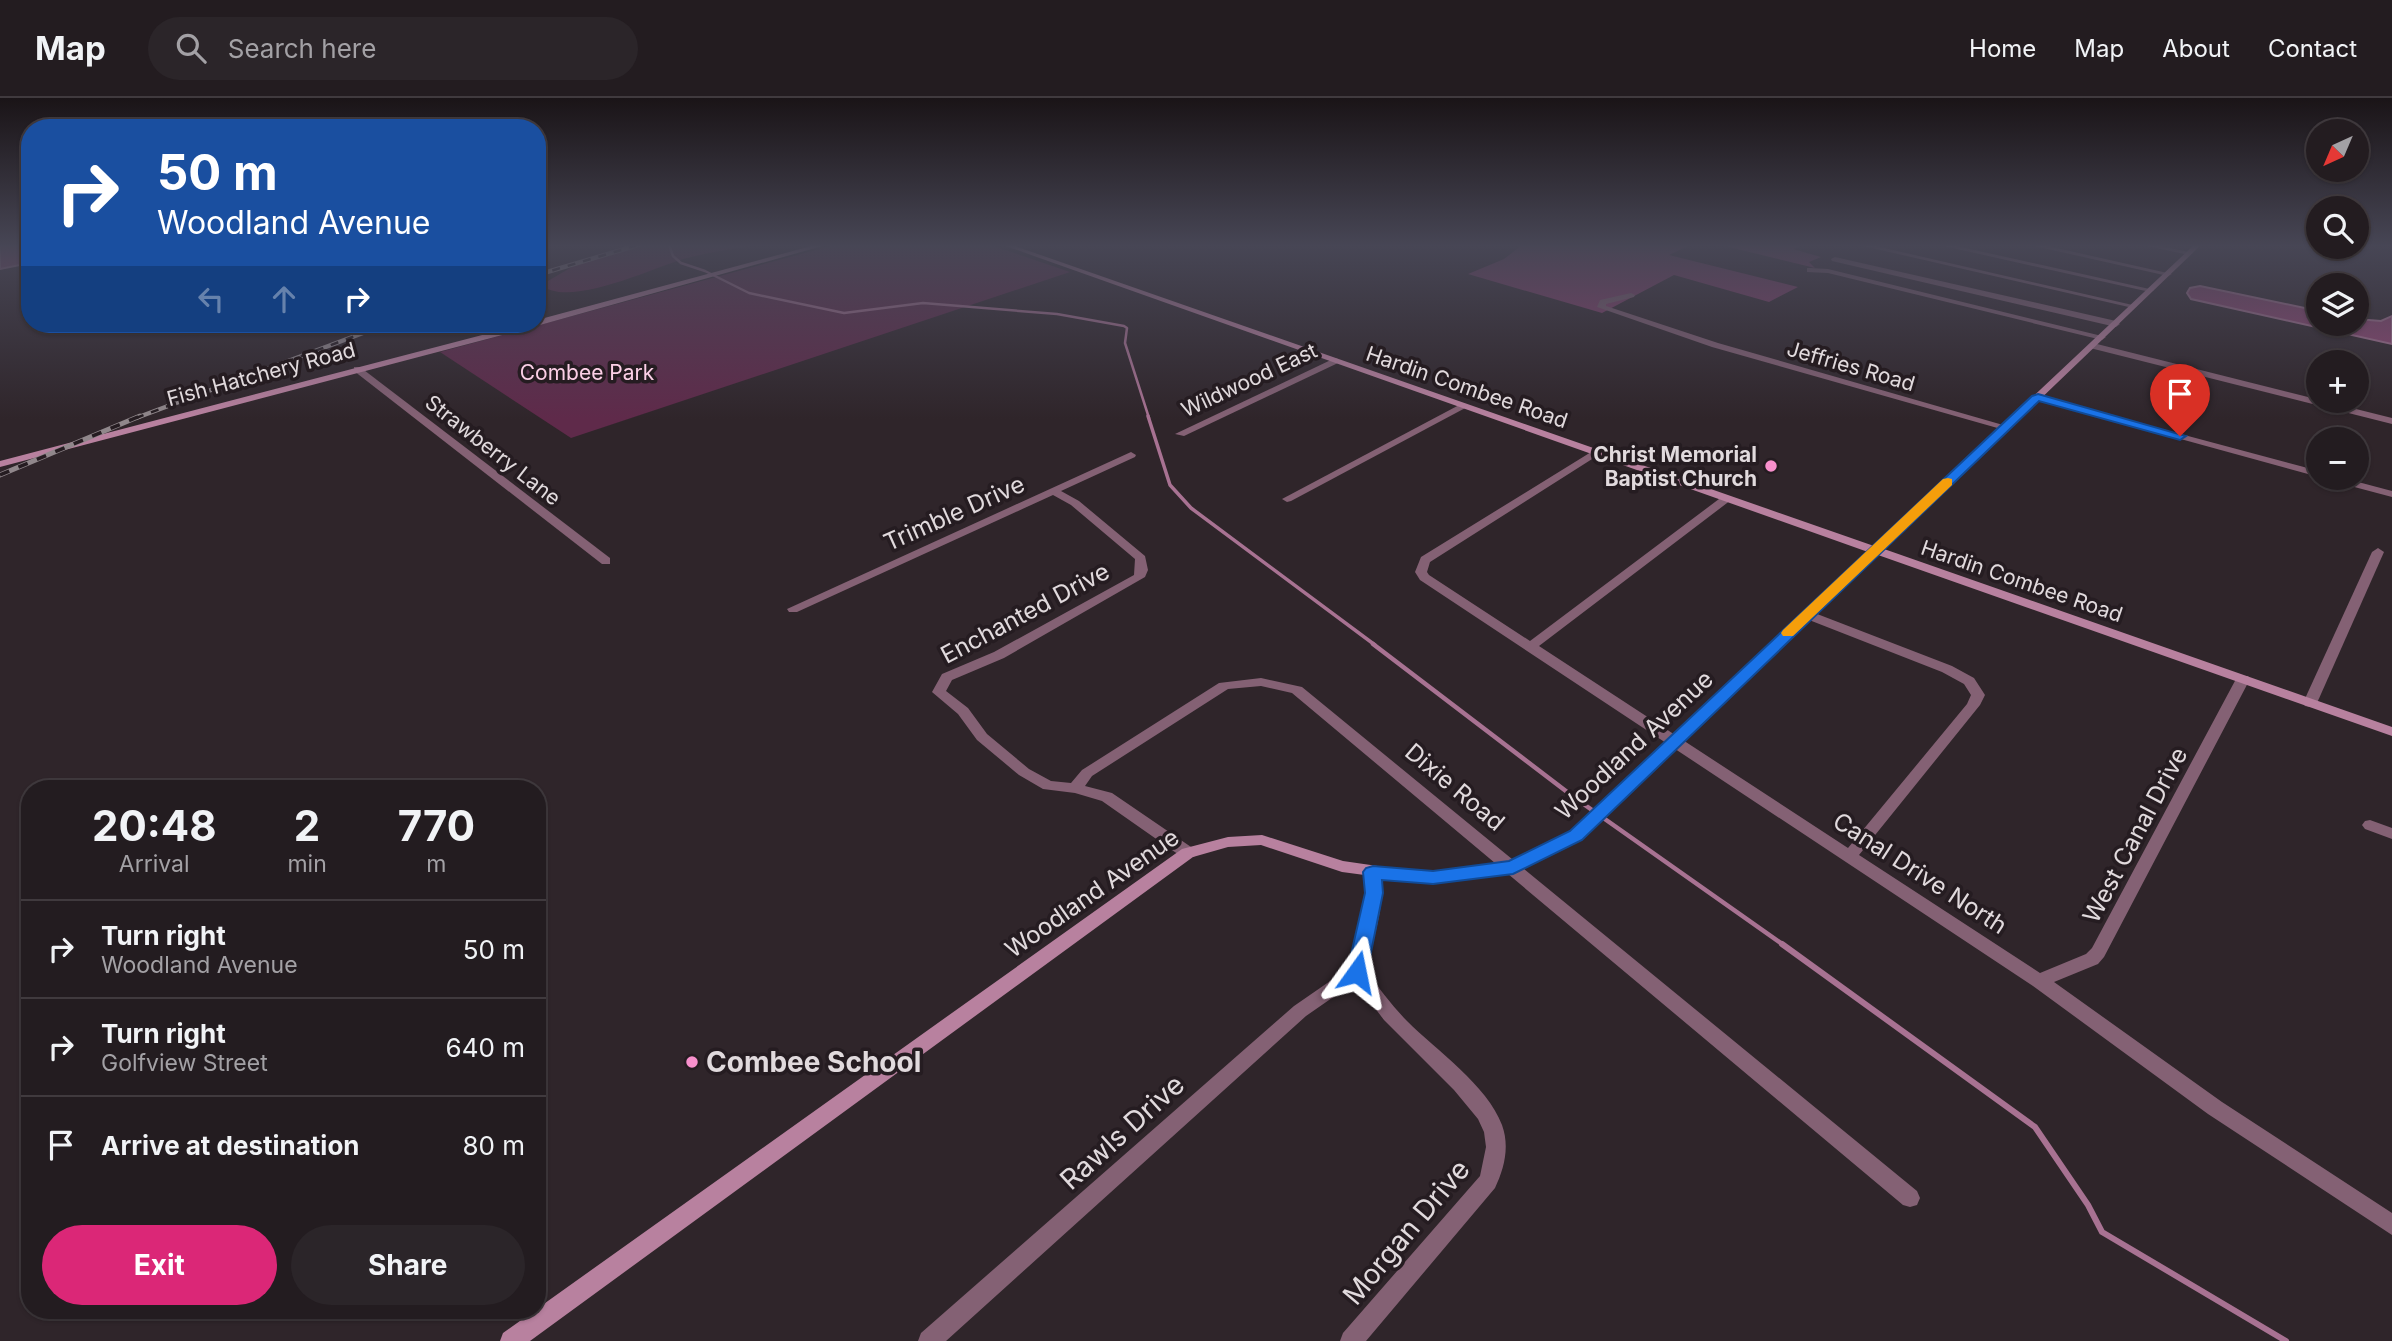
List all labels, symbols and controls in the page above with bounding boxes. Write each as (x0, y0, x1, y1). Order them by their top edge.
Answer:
search box (148, 17, 638, 80)
text: Map (35, 28, 106, 68)
icon: search (172, 29, 210, 67)
text: Search here (228, 33, 376, 64)
text: Home (1969, 34, 2036, 63)
text: Map (2074, 34, 2124, 63)
text: About (2162, 34, 2230, 63)
text: Contact (2268, 34, 2357, 63)
north arrow (2306, 119, 2370, 182)
map controls (2306, 119, 2369, 490)
text: 50 m (157, 143, 278, 202)
icon: right (42, 147, 133, 238)
button: search (2306, 196, 2369, 259)
text: Woodland Avenue (157, 203, 431, 242)
button: layers (2306, 273, 2369, 336)
icon: left (192, 280, 230, 318)
icon: ahead (265, 280, 303, 318)
icon: right (338, 280, 376, 318)
street label: Jeffries Road (1784, 336, 1918, 396)
street label: Fish Hatchery Road (164, 337, 358, 411)
street label: Wildwood East (1177, 338, 1321, 422)
street label: Hardin Combee Road (1363, 341, 1571, 433)
button: + (2306, 350, 2369, 413)
park label: Combee Park (520, 360, 655, 385)
pin (2150, 364, 2210, 436)
icon: arrive (2161, 375, 2199, 413)
street label: Strawberry Lane (420, 389, 566, 511)
button: − (2306, 427, 2369, 490)
place label: Christ Memorial Baptist Church (1593, 442, 1757, 491)
marker: Christ Memorial Baptist Church (1763, 458, 1779, 474)
street label: Trimble Drive (879, 469, 1029, 557)
street label: Hardin Combee Road (1918, 535, 2126, 627)
street label: Enchanted Drive (936, 556, 1114, 670)
street label: Woodland Avenue (1549, 664, 1719, 826)
street label: Dixie Road (1399, 737, 1511, 837)
street label: West Canal Drive (2077, 742, 2193, 928)
text: 20:48 (92, 800, 216, 851)
text: 2 (294, 800, 320, 851)
text: 770 (398, 800, 475, 851)
street label: Canal Drive North (1828, 806, 2012, 940)
street label: Woodland Avenue (1000, 822, 1184, 964)
text: Arrival (119, 850, 190, 878)
text: min (287, 850, 327, 878)
text: m (426, 850, 446, 878)
text: Turn right (101, 920, 226, 951)
icon: right (42, 930, 80, 968)
text: 50 m (463, 934, 525, 965)
position arrow (1320, 935, 1394, 1009)
text: Woodland Avenue (101, 951, 298, 979)
text: Turn right (101, 1018, 226, 1049)
icon: right (42, 1028, 80, 1066)
text: 640 m (446, 1032, 525, 1063)
place label: Combee School (706, 1045, 921, 1079)
text: Golfview Street (101, 1049, 268, 1077)
marker: Combee School (684, 1054, 700, 1070)
street label: Rawls Drive (1053, 1067, 1191, 1197)
icon: arrive (42, 1126, 80, 1164)
text: Arrive at destination (101, 1130, 360, 1161)
text: 80 m (462, 1130, 525, 1161)
street label: Morgan Drive (1335, 1153, 1477, 1311)
button: Exit (42, 1225, 277, 1305)
button: Share (291, 1225, 525, 1305)

